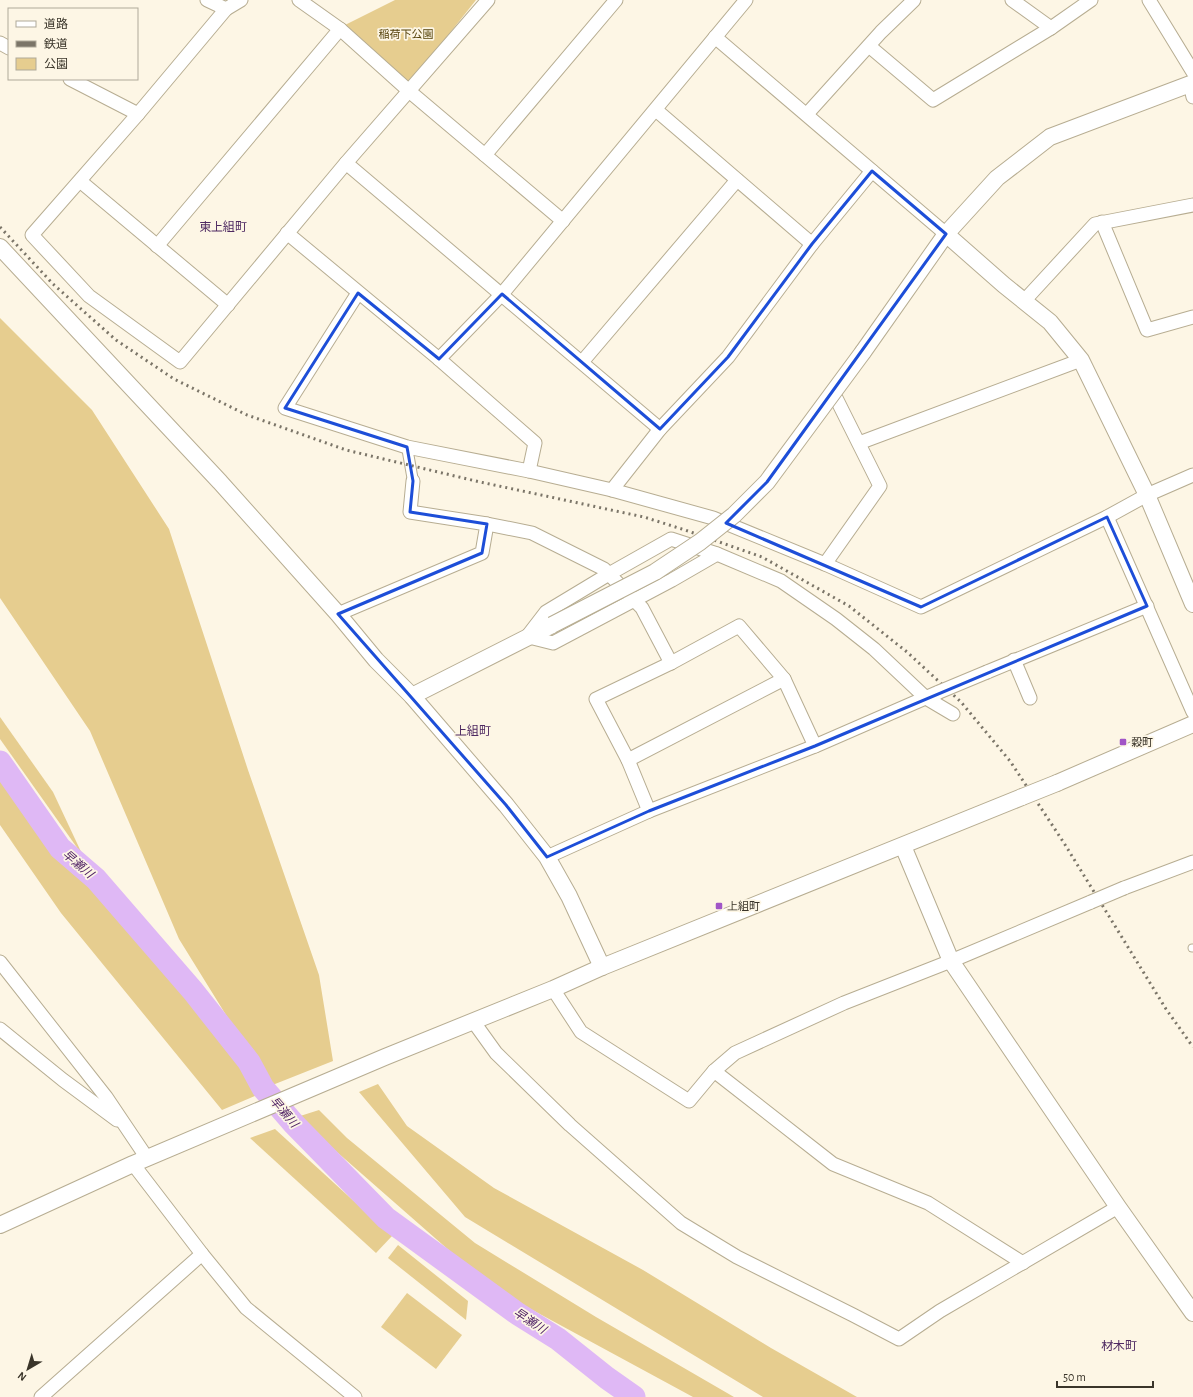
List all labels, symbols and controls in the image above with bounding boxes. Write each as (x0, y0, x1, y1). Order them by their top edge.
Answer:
legend (8, 8, 138, 80)
text: 道路 (44, 17, 68, 30)
park label: 稲荷下公園 (379, 28, 434, 40)
text: 鉄道 (44, 37, 68, 50)
text: 公園 (44, 58, 68, 70)
district label: 東上組町 (199, 220, 247, 233)
district label: 上組町 (455, 724, 491, 737)
marker: 穀町 (1118, 737, 1128, 747)
place label: 穀町 (1131, 737, 1153, 748)
water label: 早瀬川 (60, 847, 98, 881)
place label: 上組町 (727, 900, 760, 912)
marker: 上組町 (714, 901, 724, 911)
water label: 早瀬川 (268, 1094, 302, 1131)
water label: 早瀬川 (512, 1305, 551, 1337)
district label: 材木町 (1101, 1339, 1137, 1352)
north arrow (8, 1349, 48, 1389)
scale bar (1057, 1363, 1153, 1389)
text: N (16, 1370, 29, 1383)
text: 50 m (1063, 1371, 1086, 1383)

